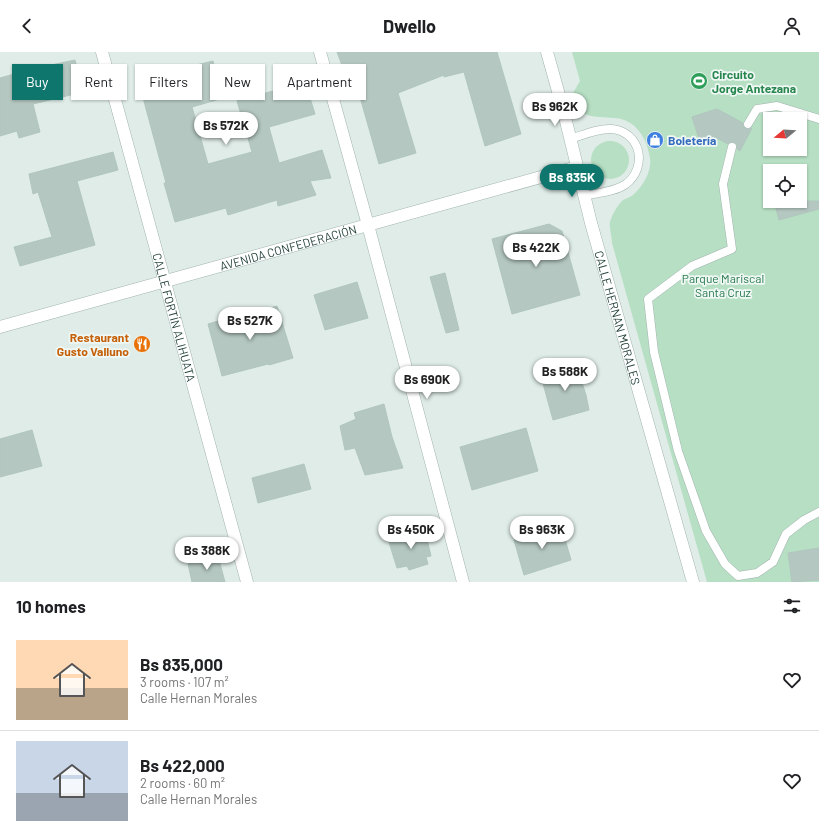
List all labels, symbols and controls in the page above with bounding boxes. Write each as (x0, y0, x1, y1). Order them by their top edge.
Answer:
icon: back (16, 15, 38, 37)
text: Dwello (383, 15, 436, 37)
icon: person (781, 15, 803, 37)
chip: Buy (12, 64, 63, 100)
chip: Rent (71, 64, 127, 100)
chip: Filters (135, 64, 202, 100)
chip: New (210, 64, 265, 100)
chip: Apartment (273, 64, 366, 100)
place label: Circuito Jorge Antezana (712, 67, 796, 95)
sports icon: Circuito Jorge Antezana (689, 71, 709, 91)
pin: Bs 962K (518, 93, 592, 127)
text: Bs 962K (532, 98, 578, 114)
pin: Bs 572K (189, 112, 263, 146)
north arrow (763, 112, 807, 156)
map controls (763, 112, 807, 208)
text: Bs 572K (203, 117, 249, 133)
shop icon: Boletería (645, 130, 665, 150)
place label: Boletería (668, 133, 716, 147)
pin: Bs 835K (535, 164, 609, 198)
button: locate (763, 164, 807, 208)
text: Bs 835K (549, 169, 595, 185)
street label: AVENIDA CONFEDERACIÓN (218, 221, 358, 273)
pin: Bs 422K (499, 234, 573, 268)
text: Bs 422K (512, 239, 560, 255)
street label: CALLE HERNAN MORALES (592, 249, 644, 386)
street label: CALLE FORTÍN ALIHUATA (150, 251, 199, 383)
park label: Parque Mariscal Santa Cruz (682, 271, 764, 299)
pin: Bs 527K (213, 307, 287, 341)
text: Bs 527K (227, 312, 273, 328)
place label: Restaurant Gusto Valluno (57, 330, 129, 358)
restaurant icon: Restaurant Gusto Valluno (132, 334, 152, 354)
pin: Bs 588K (528, 358, 602, 392)
text: Bs 588K (542, 363, 588, 379)
pin: Bs 690K (390, 366, 464, 400)
text: Bs 690K (404, 371, 450, 387)
pin: Bs 450K (374, 516, 448, 550)
pin: Bs 963K (505, 516, 579, 550)
text: Bs 450K (387, 521, 435, 537)
text: Bs 963K (519, 521, 565, 537)
pin: Bs 388K (170, 537, 244, 571)
text: Bs 388K (184, 542, 230, 558)
icon: filters (781, 595, 803, 617)
text: 10 homes (16, 596, 86, 616)
text: Bs 835,000 (140, 654, 223, 674)
icon: home (48, 656, 96, 704)
icon: heart (781, 669, 803, 691)
text: 3 rooms · 107 m² (140, 674, 229, 690)
text: Calle Hernan Morales (140, 690, 257, 706)
text: Bs 422,000 (140, 755, 225, 775)
icon: home (48, 757, 96, 805)
icon: heart (781, 770, 803, 792)
text: 2 rooms · 60 m² (140, 775, 225, 791)
text: Calle Hernan Morales (140, 791, 257, 807)

